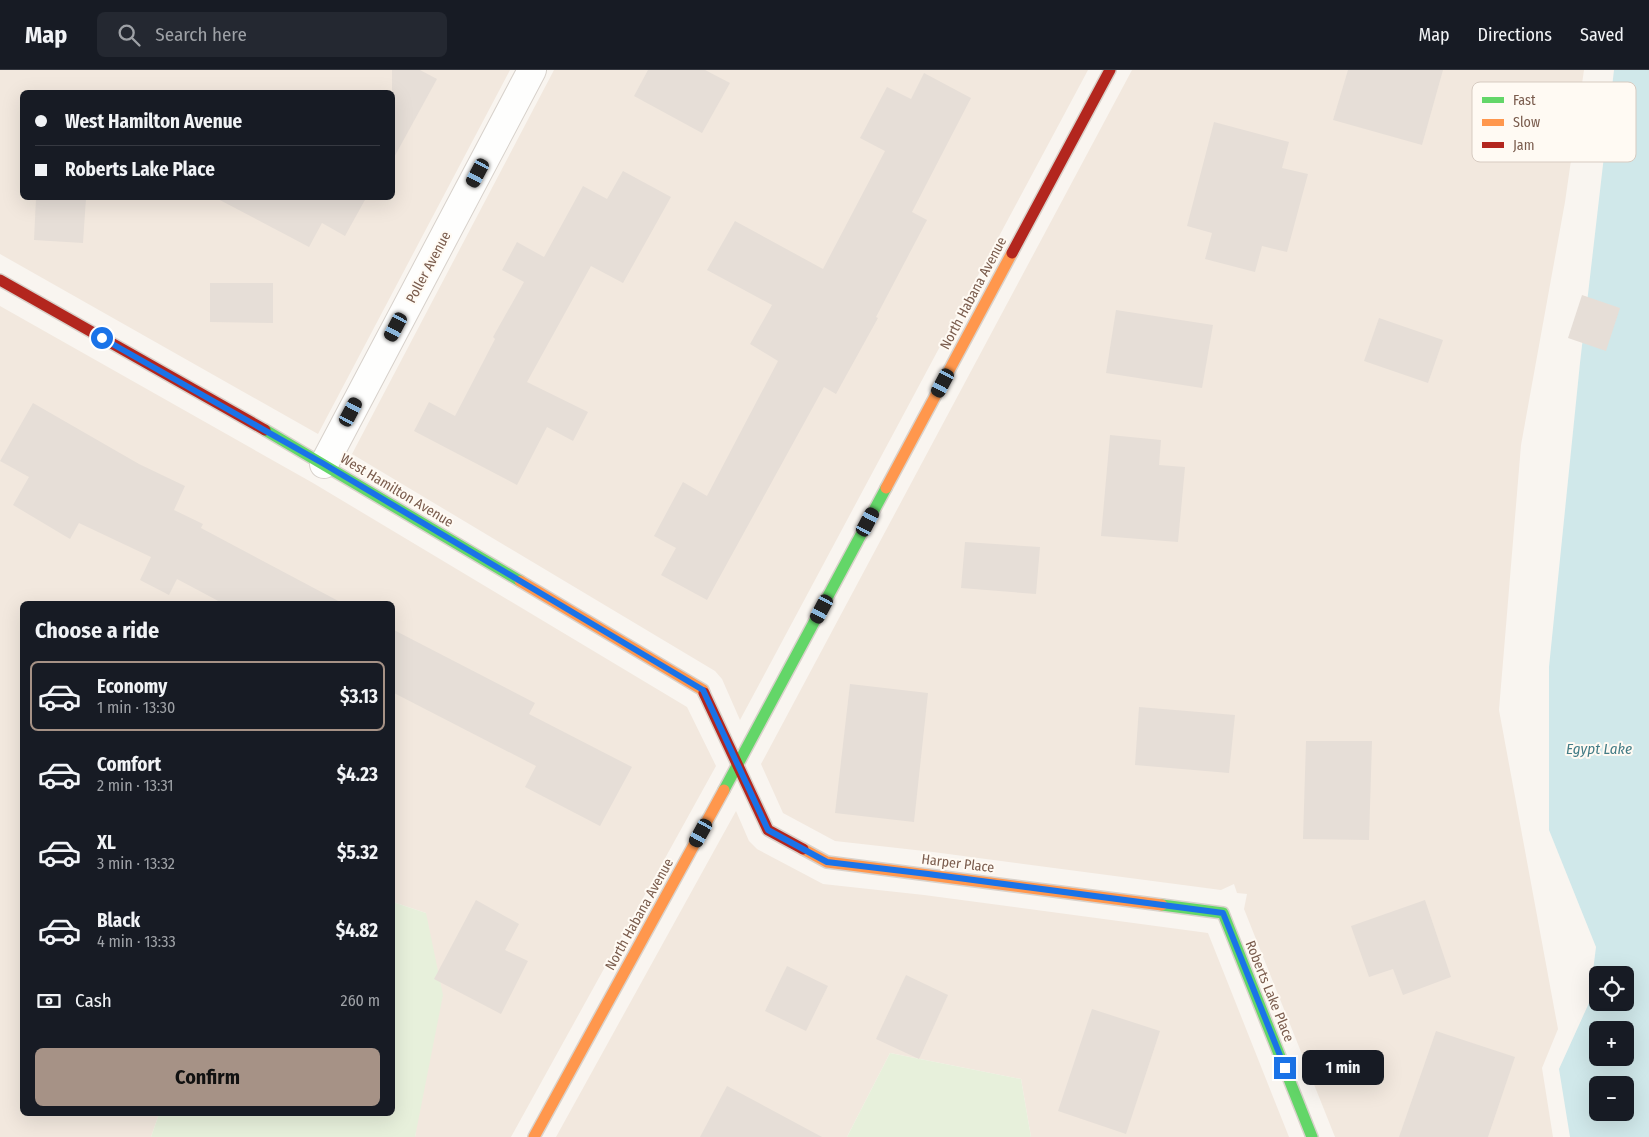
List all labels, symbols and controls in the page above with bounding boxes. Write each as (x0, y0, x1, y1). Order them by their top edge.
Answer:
search box (97, 12, 447, 57)
text: Map (25, 21, 67, 49)
icon: search (115, 21, 143, 49)
text: Search here (155, 23, 247, 46)
text: Map (1418, 24, 1450, 46)
text: Directions (1478, 24, 1552, 46)
text: Saved (1580, 24, 1624, 46)
legend (1472, 82, 1636, 162)
text: Fast (1513, 92, 1536, 109)
text: West Hamilton Avenue (65, 110, 242, 133)
text: Slow (1513, 114, 1540, 131)
text: Jam (1513, 137, 1534, 154)
car (464, 156, 491, 190)
text: Roberts Lake Place (65, 158, 215, 181)
street label: Poller Avenue (402, 228, 454, 306)
street label: North Habana Avenue (937, 234, 1010, 352)
car (382, 310, 409, 344)
route start (91, 327, 113, 349)
car (929, 366, 956, 400)
car (337, 395, 364, 429)
street label: West Hamilton Avenue (337, 450, 456, 531)
car (854, 505, 881, 539)
car (808, 592, 835, 626)
text: Choose a ride (35, 617, 159, 644)
icon: car (37, 674, 82, 719)
text: Economy (97, 675, 167, 698)
text: $3.13 (340, 685, 378, 708)
text: 1 min · 13:30 (97, 698, 175, 717)
water label: Egypt Lake (1566, 740, 1632, 758)
icon: car (37, 752, 82, 797)
text: Comfort (97, 753, 161, 776)
text: $4.23 (337, 763, 378, 786)
text: 2 min · 13:31 (97, 776, 174, 795)
car (687, 816, 714, 850)
icon: car (37, 830, 82, 875)
text: XL (97, 831, 116, 854)
text: $5.32 (337, 841, 378, 864)
street label: Harper Place (921, 851, 995, 876)
text: 3 min · 13:32 (97, 854, 175, 873)
street label: North Habana Avenue (602, 855, 677, 973)
icon: car (37, 908, 82, 953)
text: Black (97, 909, 140, 932)
text: $4.82 (336, 919, 378, 942)
text: 4 min · 13:33 (97, 932, 176, 951)
street label: Roberts Lake Place (1241, 938, 1298, 1044)
map controls (1589, 966, 1634, 1121)
button: locate (1589, 966, 1634, 1011)
icon: cash (35, 987, 63, 1015)
text: Cash (75, 989, 112, 1012)
text: 260 m (341, 991, 380, 1010)
button: + (1589, 1021, 1634, 1066)
button: Confirm (35, 1048, 380, 1106)
callout: 1 min (1302, 1050, 1385, 1086)
route end (1274, 1057, 1296, 1079)
text: 1 min (1326, 1058, 1360, 1077)
button: − (1589, 1076, 1634, 1121)

